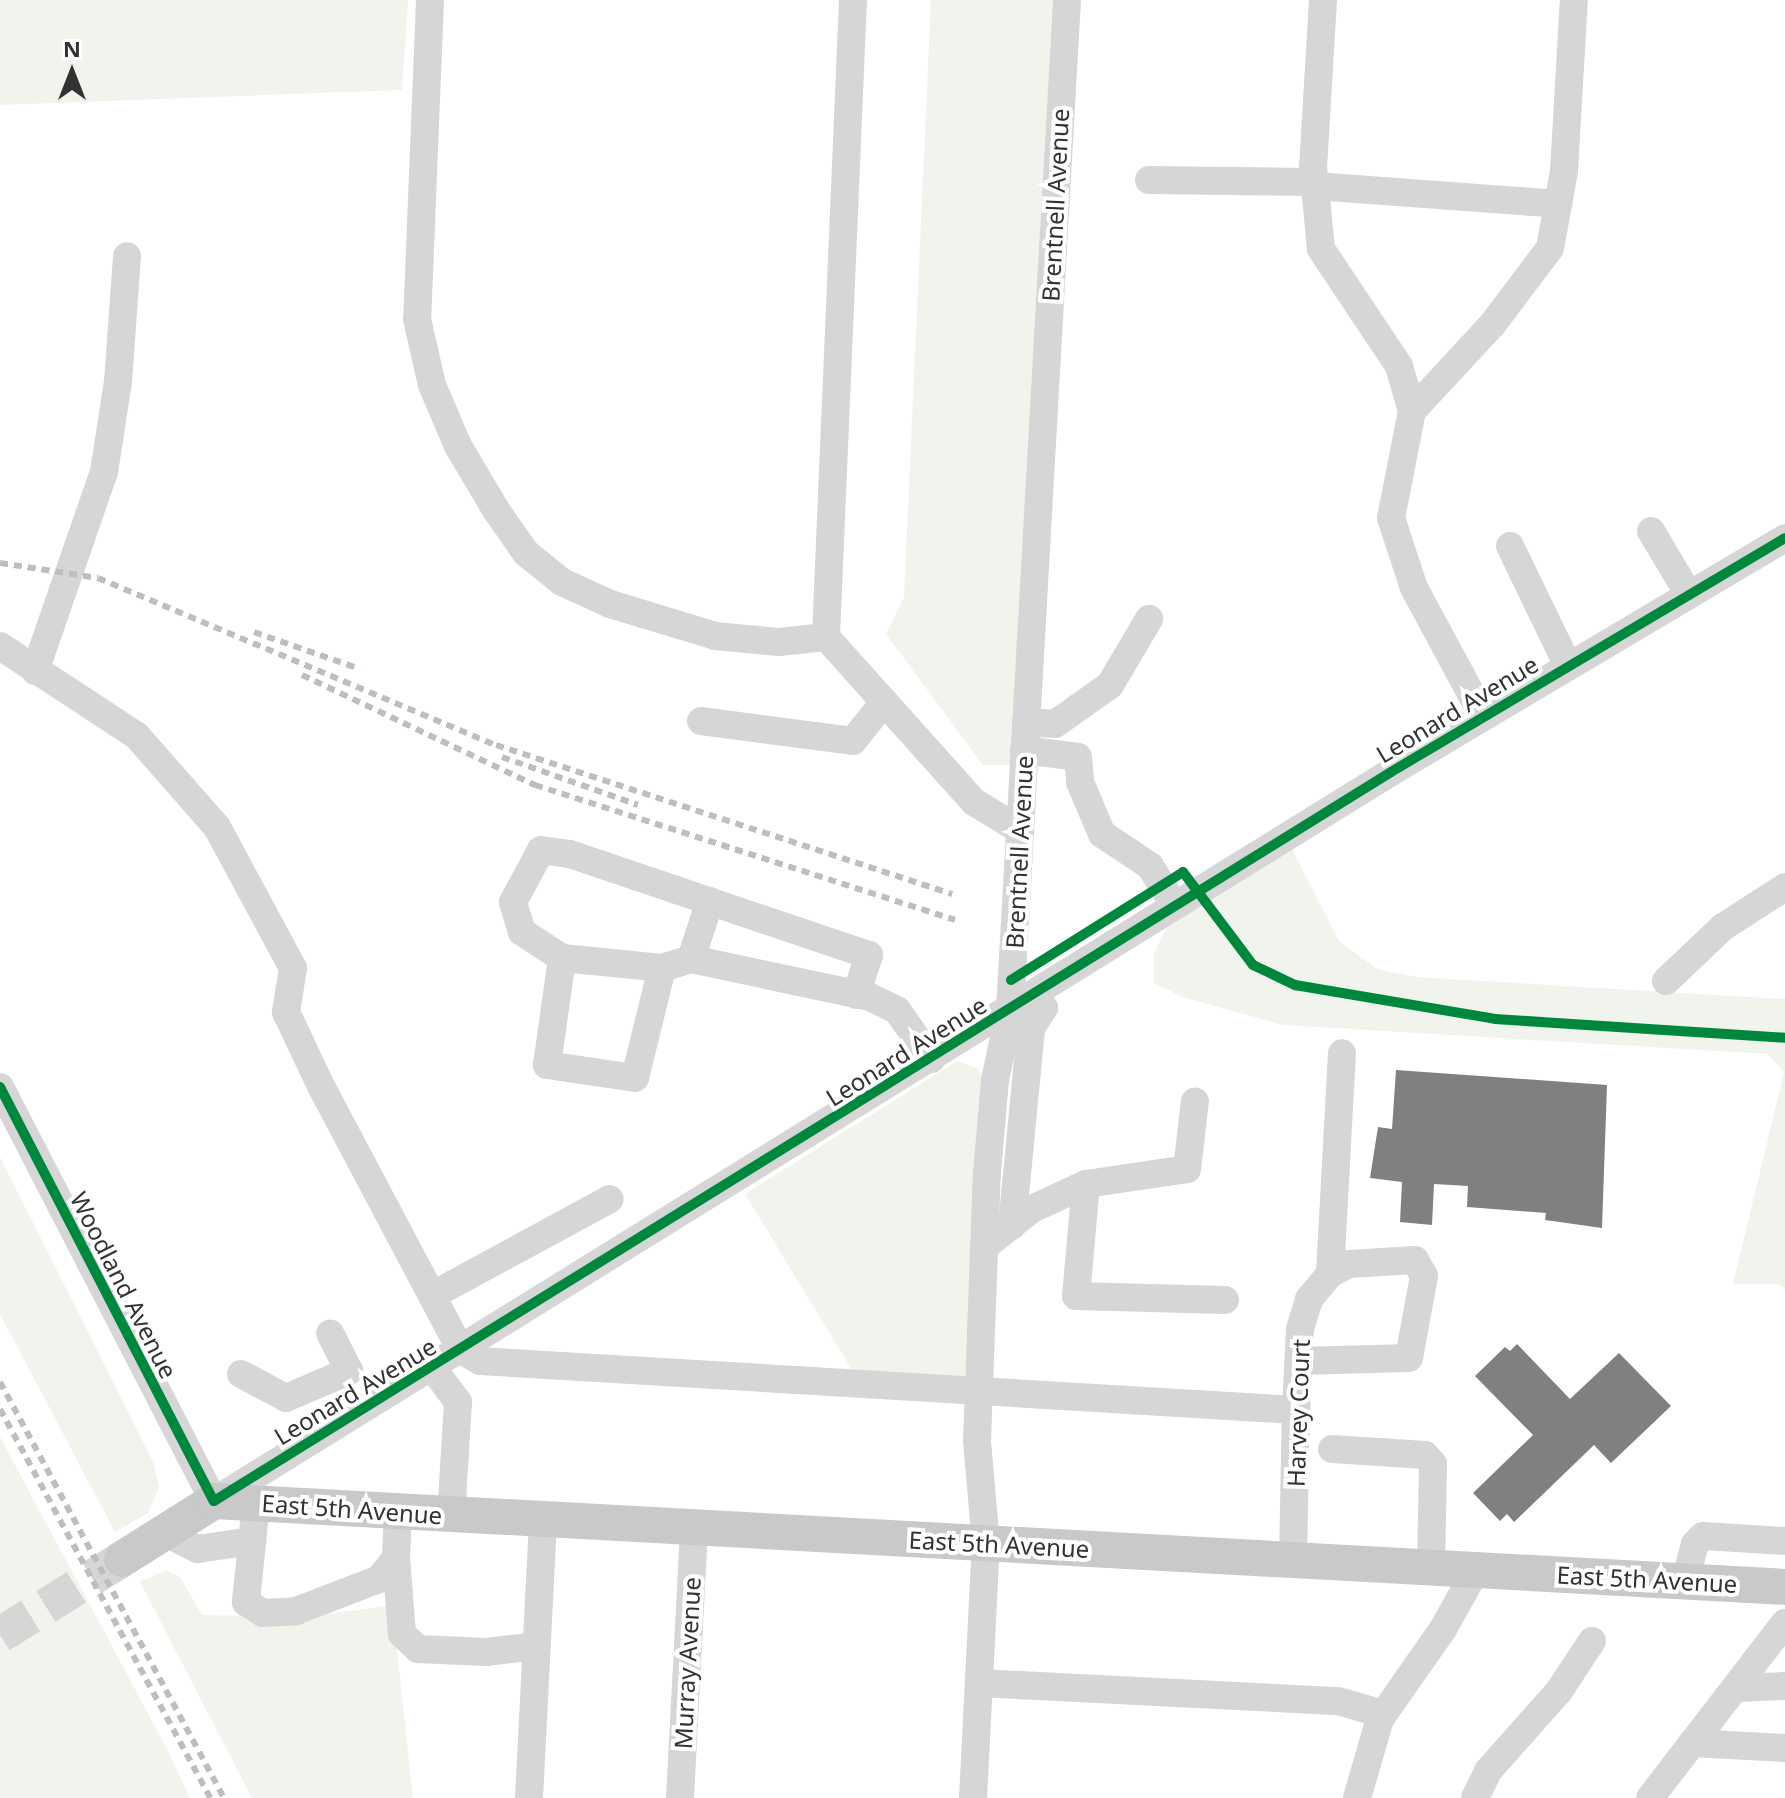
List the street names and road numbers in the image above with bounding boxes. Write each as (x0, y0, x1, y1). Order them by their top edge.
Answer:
street label: Brentnell Avenue (1036, 108, 1074, 302)
street label: Leonard Avenue (1371, 649, 1543, 769)
street label: Brentnell Avenue (1000, 755, 1038, 949)
street label: Leonard Avenue (821, 990, 991, 1112)
street label: Woodland Avenue (65, 1187, 183, 1383)
street label: Leonard Avenue (269, 1331, 441, 1451)
street label: Harvey Court (1281, 1339, 1315, 1487)
street label: East 5th Avenue (261, 1488, 443, 1530)
street label: East 5th Avenue (908, 1525, 1090, 1563)
street label: East 5th Avenue (1556, 1560, 1738, 1598)
street label: Murray Avenue (668, 1576, 706, 1750)

